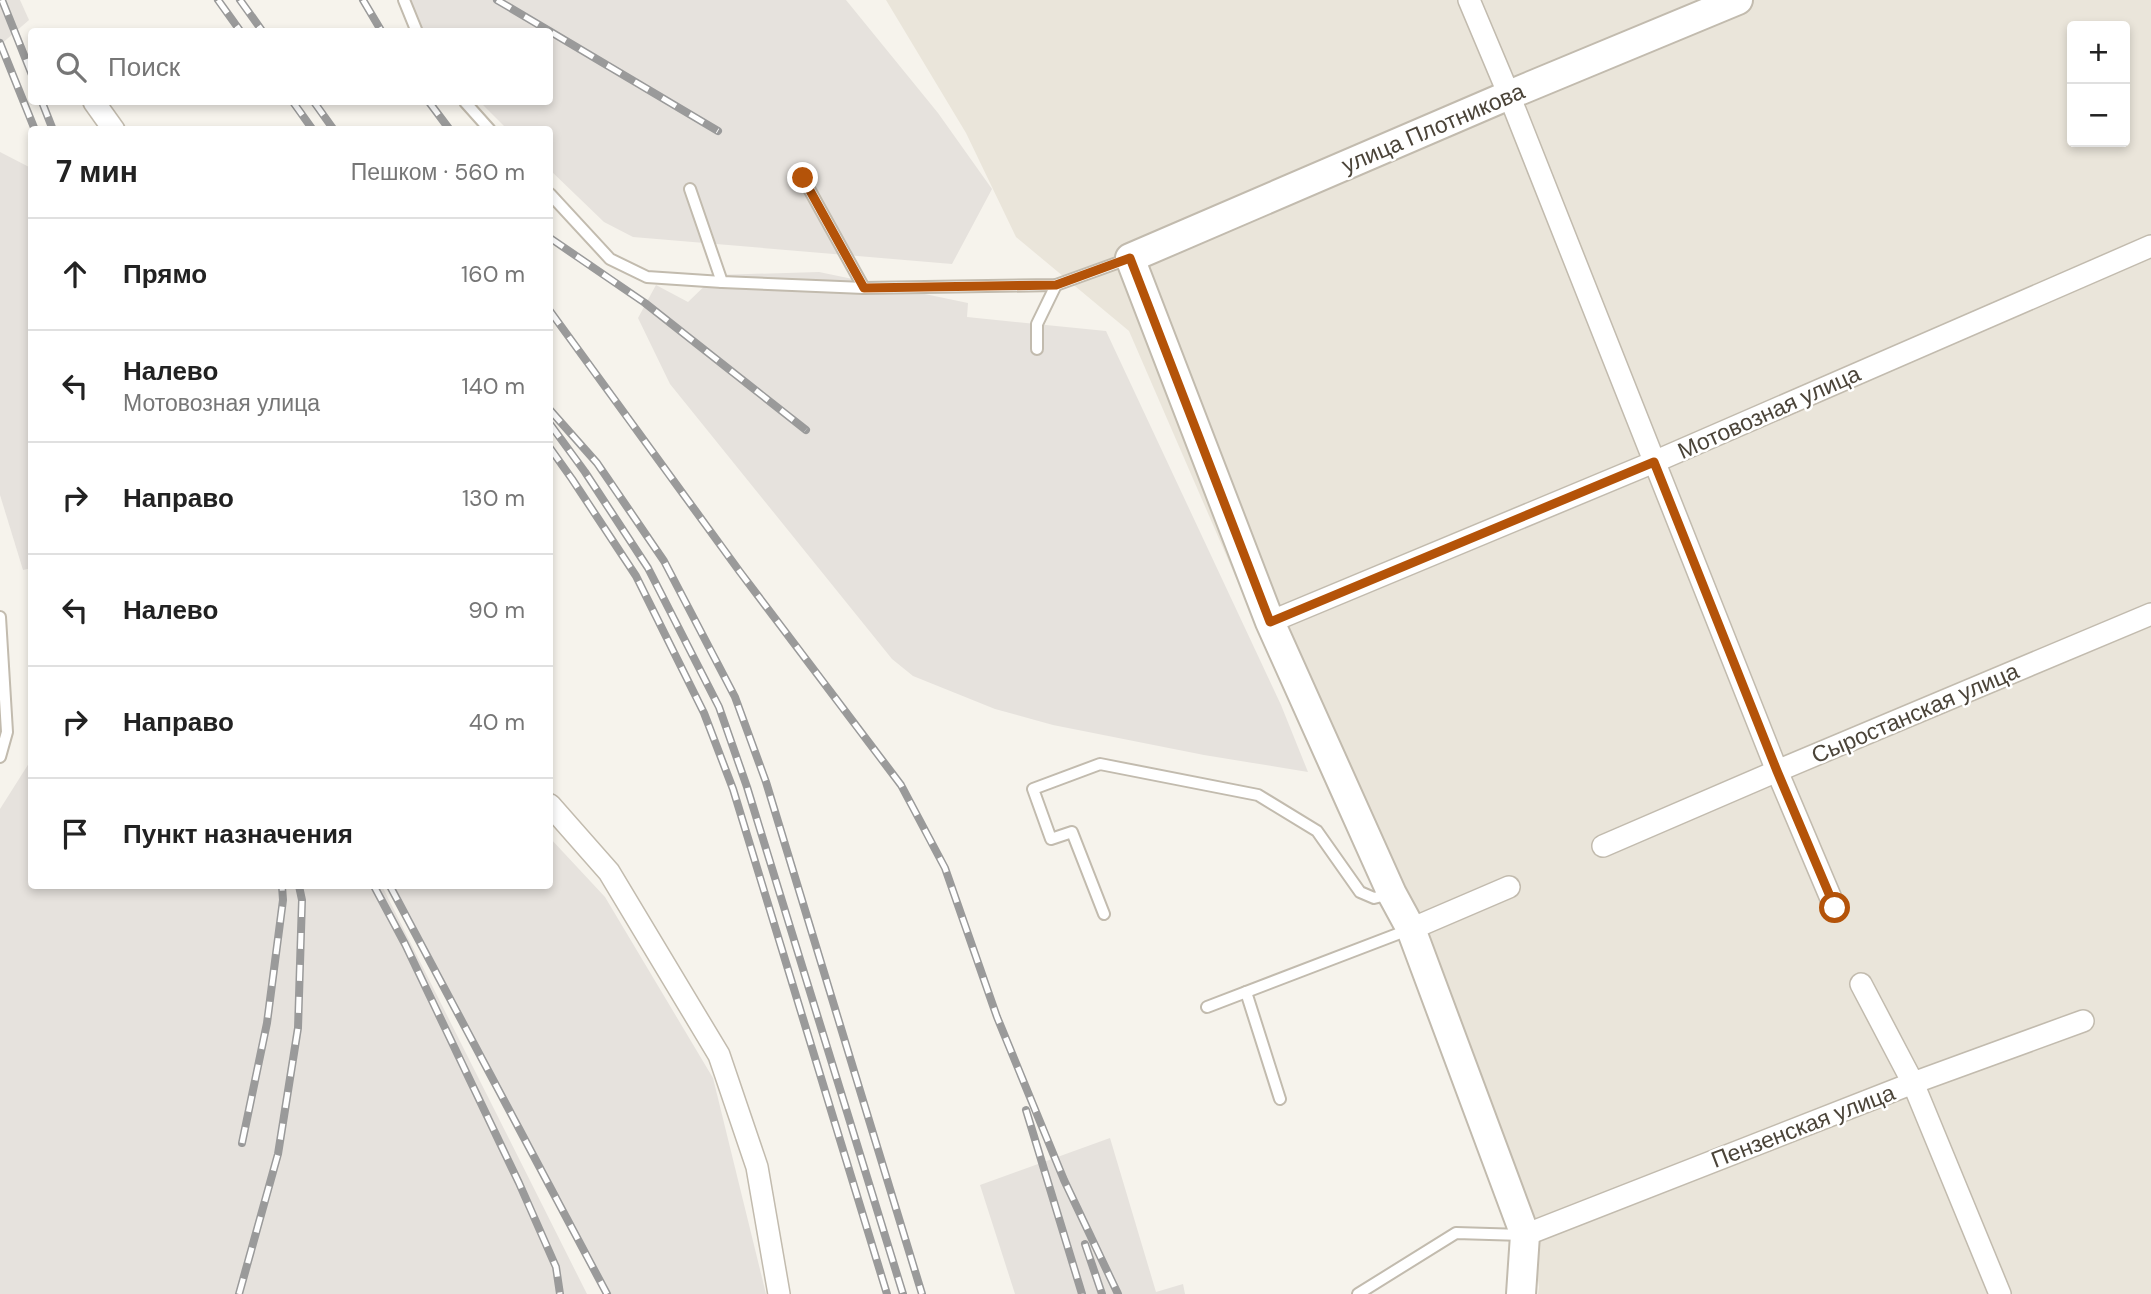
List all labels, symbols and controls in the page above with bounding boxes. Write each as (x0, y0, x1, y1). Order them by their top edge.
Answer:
map controls (2067, 21, 2130, 147)
button: + (2067, 21, 2130, 84)
search box (28, 28, 553, 105)
icon: search (52, 48, 90, 86)
text: Поиск (108, 50, 180, 84)
street label: улица Плотникова (1337, 76, 1529, 180)
button: − (2067, 84, 2130, 147)
text: 7 мин (56, 152, 138, 191)
text: Пешком · 560 m (351, 157, 525, 187)
route end (787, 162, 818, 193)
icon: ahead (56, 255, 94, 293)
text: Прямо (123, 257, 207, 291)
text: 160 m (461, 259, 525, 289)
text: Налево (123, 354, 218, 388)
street label: Мотовозная улица (1673, 358, 1865, 466)
icon: left (56, 367, 94, 405)
text: 140 m (462, 371, 525, 401)
text: Мотовозная улица (123, 388, 320, 418)
icon: right (56, 479, 94, 517)
text: Направо (123, 481, 234, 515)
text: 130 m (462, 483, 525, 513)
icon: left (56, 591, 94, 629)
text: Налево (123, 593, 218, 627)
text: 90 m (468, 595, 525, 625)
street label: Сыростанская улица (1807, 656, 2024, 770)
icon: right (56, 703, 94, 741)
text: Направо (123, 705, 234, 739)
text: 40 m (469, 707, 525, 737)
icon: arrive (56, 815, 94, 853)
text: Пункт назначения (123, 817, 353, 851)
route start (1819, 892, 1850, 923)
street label: Пензенская улица (1707, 1077, 1899, 1175)

